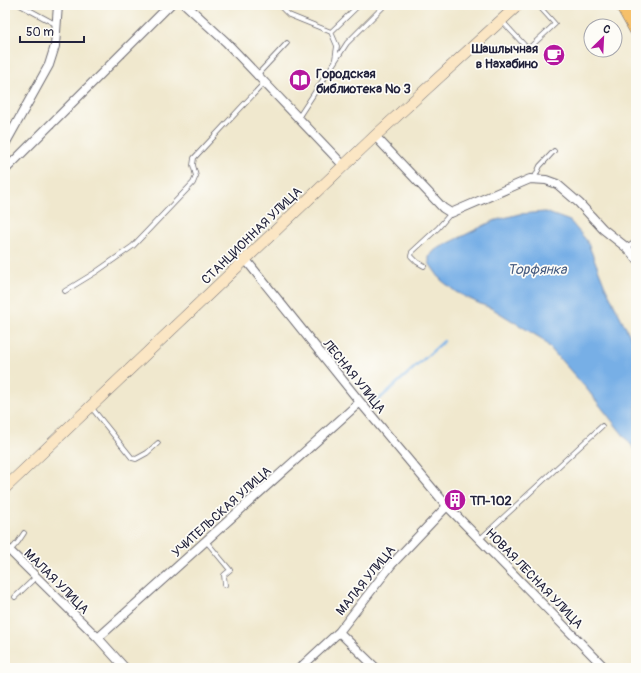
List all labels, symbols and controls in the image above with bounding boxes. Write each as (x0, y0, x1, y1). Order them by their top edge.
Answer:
scale bar (20, 18, 84, 44)
north arrow (583, 18, 623, 58)
text: С (601, 22, 613, 37)
text: 50 m (26, 25, 54, 40)
place label: Шашлычная в Нахабино (471, 41, 538, 72)
cafe icon: Шашлычная в Нахабино (541, 42, 567, 68)
place label: Городская библиотека № 3 (316, 66, 411, 97)
library icon: Городская библиотека № 3 (287, 67, 313, 93)
street label: СТАНЦИОННАЯ УЛИЦА (198, 183, 306, 288)
water label: Торфянка (507, 261, 568, 278)
street label: ЛЕСНАЯ УЛИЦА (319, 336, 389, 417)
street label: УЧИТЕЛЬСКАЯ УЛИЦА (169, 462, 275, 561)
building icon: ТП-102 (442, 487, 468, 513)
place label: ТП-102 (469, 493, 512, 509)
street label: НОВАЯ ЛЕСНАЯ УЛИЦА (482, 525, 587, 633)
street label: МАЛАЯ УЛИЦА (333, 542, 399, 619)
street label: МАЛАЯ УЛИЦА (20, 546, 93, 618)

